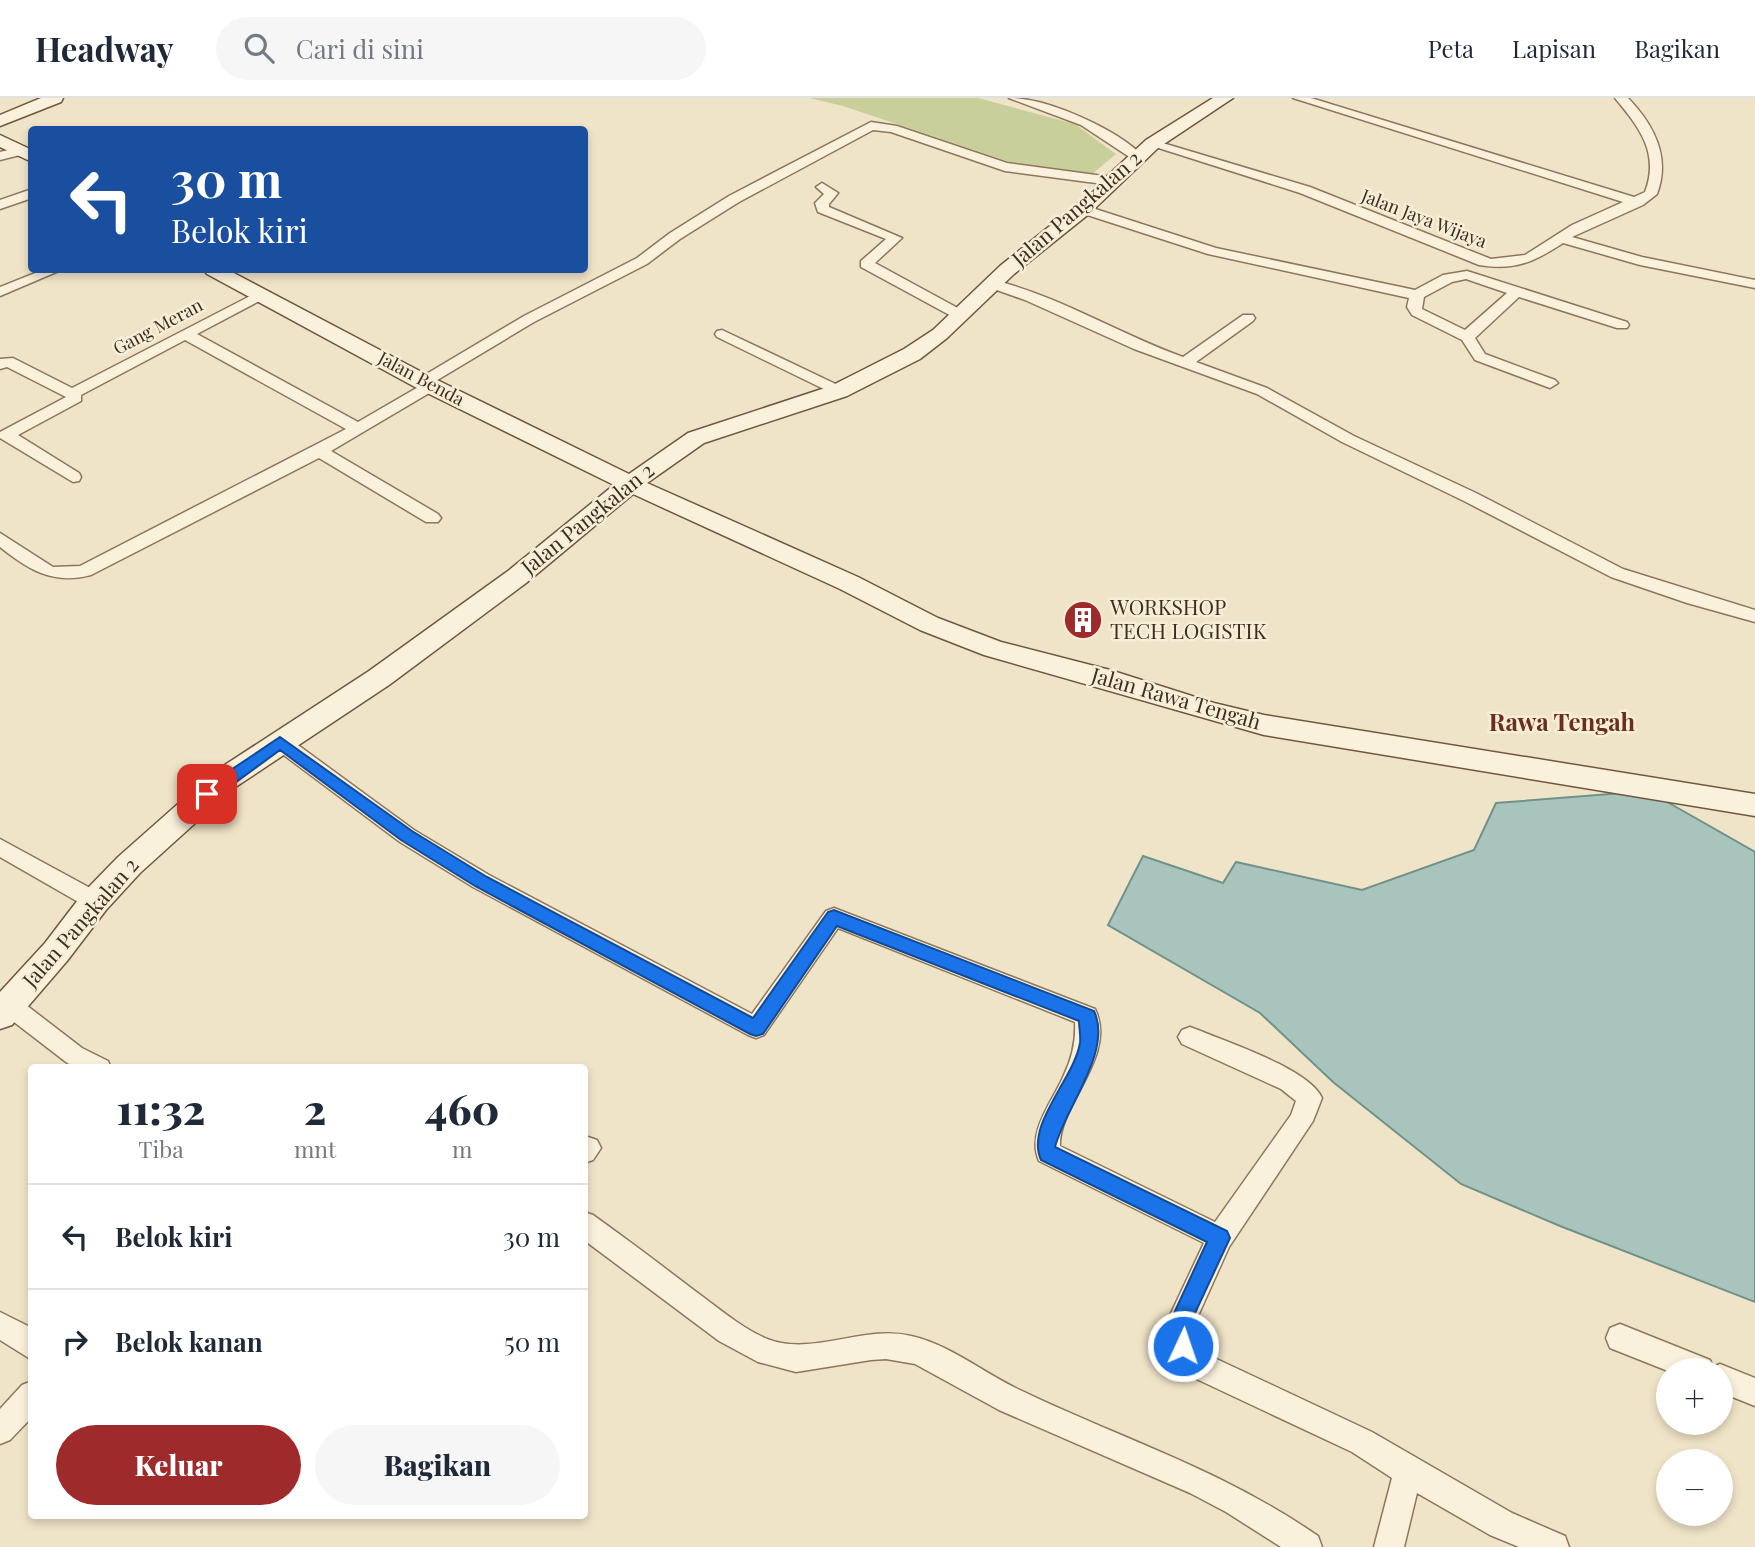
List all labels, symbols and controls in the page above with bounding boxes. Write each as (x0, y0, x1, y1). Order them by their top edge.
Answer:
search box (216, 17, 706, 80)
text: Headway (35, 26, 174, 70)
icon: search (240, 29, 278, 67)
text: Cari di sini (296, 31, 424, 66)
text: Peta (1428, 32, 1474, 64)
text: Lapisan (1512, 32, 1596, 64)
text: Bagikan (1634, 32, 1720, 64)
street label: Jalan Pangkalan 2 (1004, 143, 1146, 272)
text: 30 m (171, 145, 282, 210)
icon: left (56, 154, 147, 245)
street label: Jalan Jaya Wijaya (1357, 183, 1491, 253)
text: Belok kiri (171, 208, 308, 251)
street label: Gang Meran (109, 292, 207, 360)
street label: Jalan Benda (373, 345, 469, 411)
street label: Jalan Pangkalan 2 (514, 455, 659, 580)
place label: WORKSHOP TECH LOGISTIK (1109, 592, 1267, 644)
building icon: WORKSHOP TECH LOGISTIK (1062, 599, 1104, 641)
street label: Jalan Rawa Tengah (1088, 659, 1265, 735)
district label: Rawa Tengah (1489, 705, 1636, 737)
pin (177, 764, 237, 824)
icon: arrive (188, 775, 226, 813)
street label: Jalan Pangkalan 2 (15, 851, 144, 993)
text: 11:32 (117, 1080, 205, 1136)
text: 2 (304, 1080, 326, 1136)
text: 460 (425, 1080, 499, 1136)
text: Tiba (138, 1133, 184, 1164)
text: mnt (294, 1133, 336, 1164)
text: m (452, 1133, 472, 1164)
icon: left (56, 1218, 94, 1256)
text: Belok kiri (115, 1219, 232, 1254)
text: 30 m (503, 1219, 560, 1254)
position arrow (1146, 1309, 1220, 1383)
icon: right (56, 1323, 94, 1361)
text: Belok kanan (115, 1324, 263, 1359)
text: 50 m (504, 1324, 560, 1359)
map controls (1656, 1358, 1733, 1526)
button: + (1656, 1358, 1733, 1435)
button: Keluar (56, 1425, 301, 1505)
button: Bagikan (315, 1425, 560, 1505)
button: − (1656, 1449, 1733, 1526)

